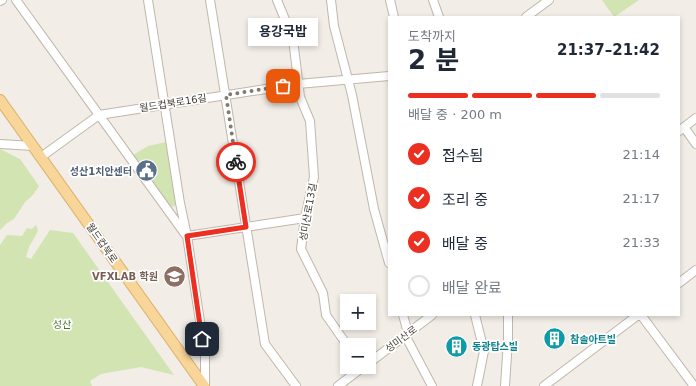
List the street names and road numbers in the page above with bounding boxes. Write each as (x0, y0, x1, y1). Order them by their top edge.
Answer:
street label: 월드컵북로16길 (139, 92, 207, 114)
street label: 성미산로13길 (297, 182, 319, 242)
street label: 월드컵북로 (84, 221, 120, 265)
street label: 성미산로 (383, 324, 419, 354)

